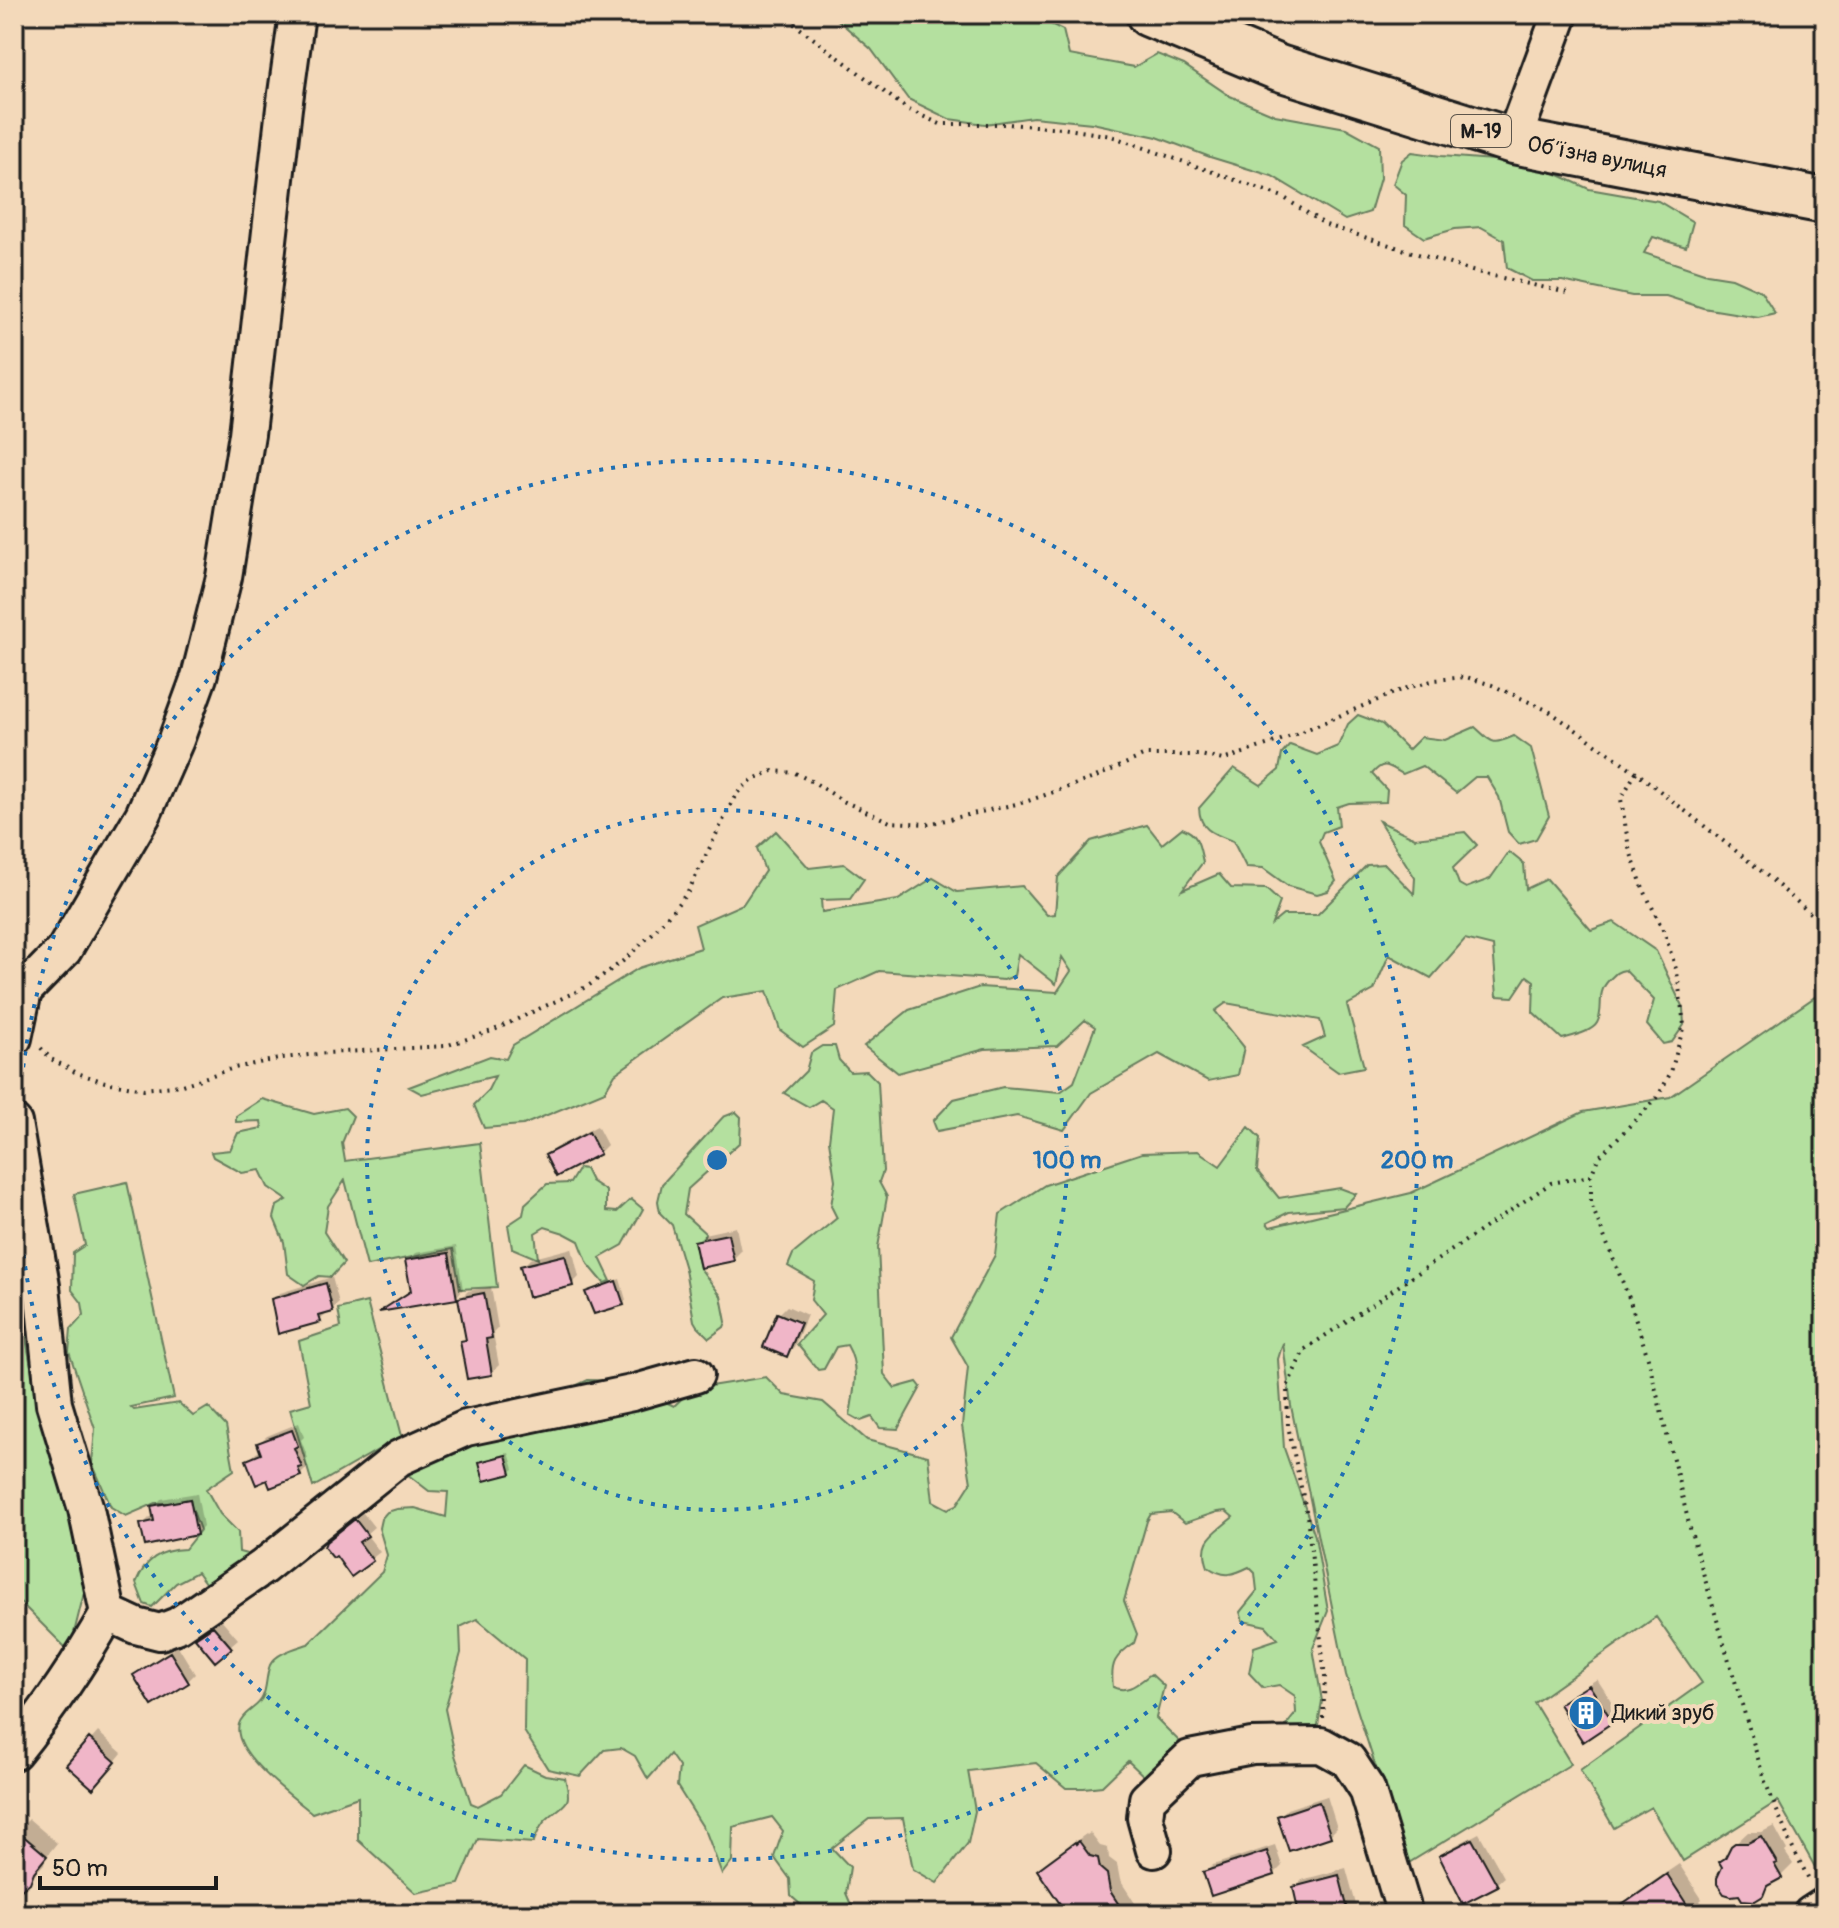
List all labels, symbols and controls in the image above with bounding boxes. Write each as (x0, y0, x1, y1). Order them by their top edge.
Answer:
road number: М-19 (1451, 115, 1511, 147)
street label: Обʼїзна вулиця (1525, 130, 1669, 184)
centre of rings (703, 1146, 731, 1174)
text: 100 m (1033, 1146, 1101, 1175)
text: 200 m (1381, 1146, 1453, 1175)
building icon: Дикий зруб (1567, 1694, 1605, 1732)
place label: Дикий зруб (1611, 1699, 1715, 1727)
scale bar (40, 1840, 216, 1890)
text: 50 m (52, 1854, 108, 1883)

